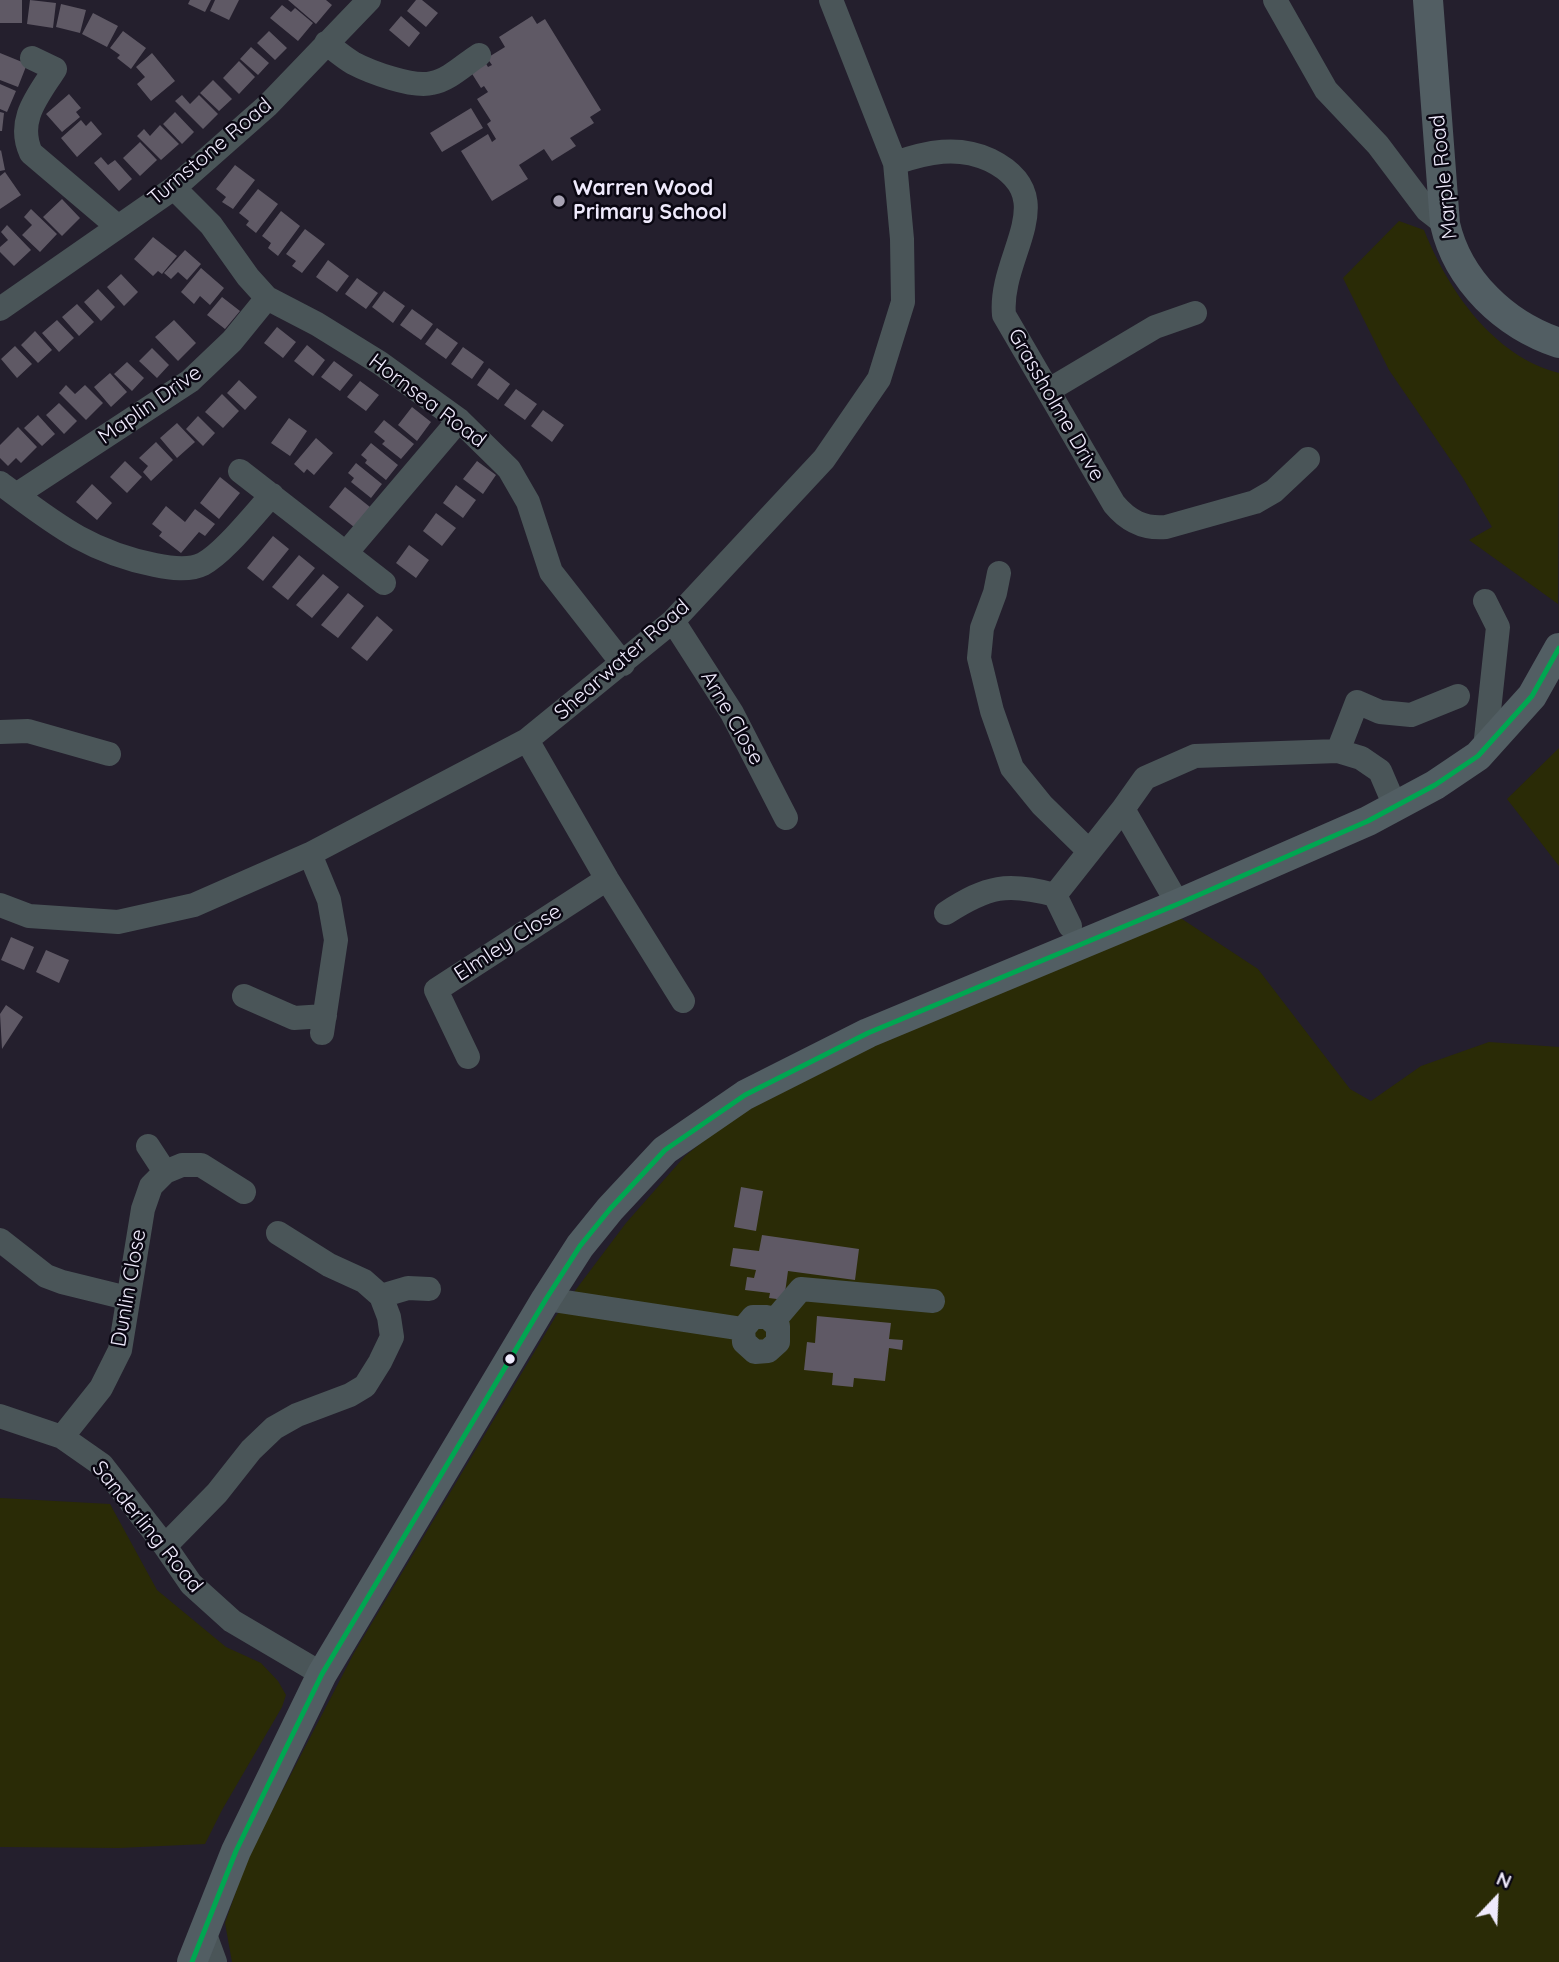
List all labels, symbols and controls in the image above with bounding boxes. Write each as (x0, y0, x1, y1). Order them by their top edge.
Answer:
street label: Turnstone Road (143, 93, 277, 211)
street label: Marple Road (1425, 113, 1463, 241)
place label: Warren Wood Primary School (573, 176, 727, 226)
marker: Warren Wood Primary School (551, 193, 567, 209)
street label: Grassholme Drive (1002, 324, 1110, 486)
street label: Hornsea Road (363, 349, 491, 453)
street label: Maplin Drive (93, 360, 207, 450)
street label: Shearwater Road (549, 594, 695, 726)
street label: Arne Close (695, 667, 769, 769)
street label: Elmley Close (450, 899, 566, 987)
street label: Dunlin Close (106, 1227, 152, 1349)
unlabelled marker (503, 1352, 517, 1366)
street label: Sanderling Road (86, 1456, 208, 1598)
north arrow (1461, 1864, 1531, 1934)
text: N (1493, 1866, 1515, 1893)

